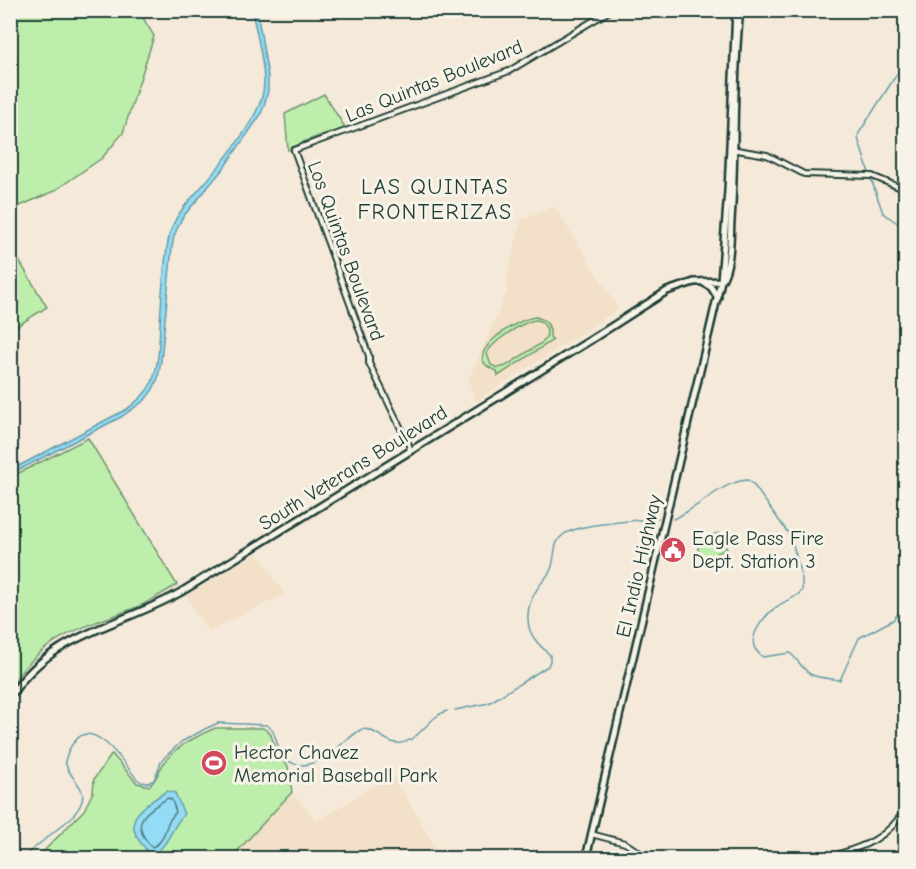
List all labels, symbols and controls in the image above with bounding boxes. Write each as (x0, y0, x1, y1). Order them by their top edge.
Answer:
street label: Las Quintas Boulevard (342, 35, 526, 127)
street label: Los Quintas Boulevard (303, 158, 389, 344)
district label: LAS QUINTAS FRONTERIZAS (357, 174, 513, 225)
street label: South Veterans Boulevard (255, 401, 451, 535)
street label: El Indio Highway (611, 492, 667, 640)
place label: Eagle Pass Fire Dept. Station 3 (692, 527, 824, 573)
public building icon: Eagle Pass Fire Dept. Station 3 (658, 535, 688, 565)
place label: Hector Chavez Memorial Baseball Park (234, 741, 438, 787)
sports icon: Hector Chavez Memorial Baseball Park (199, 748, 229, 778)

